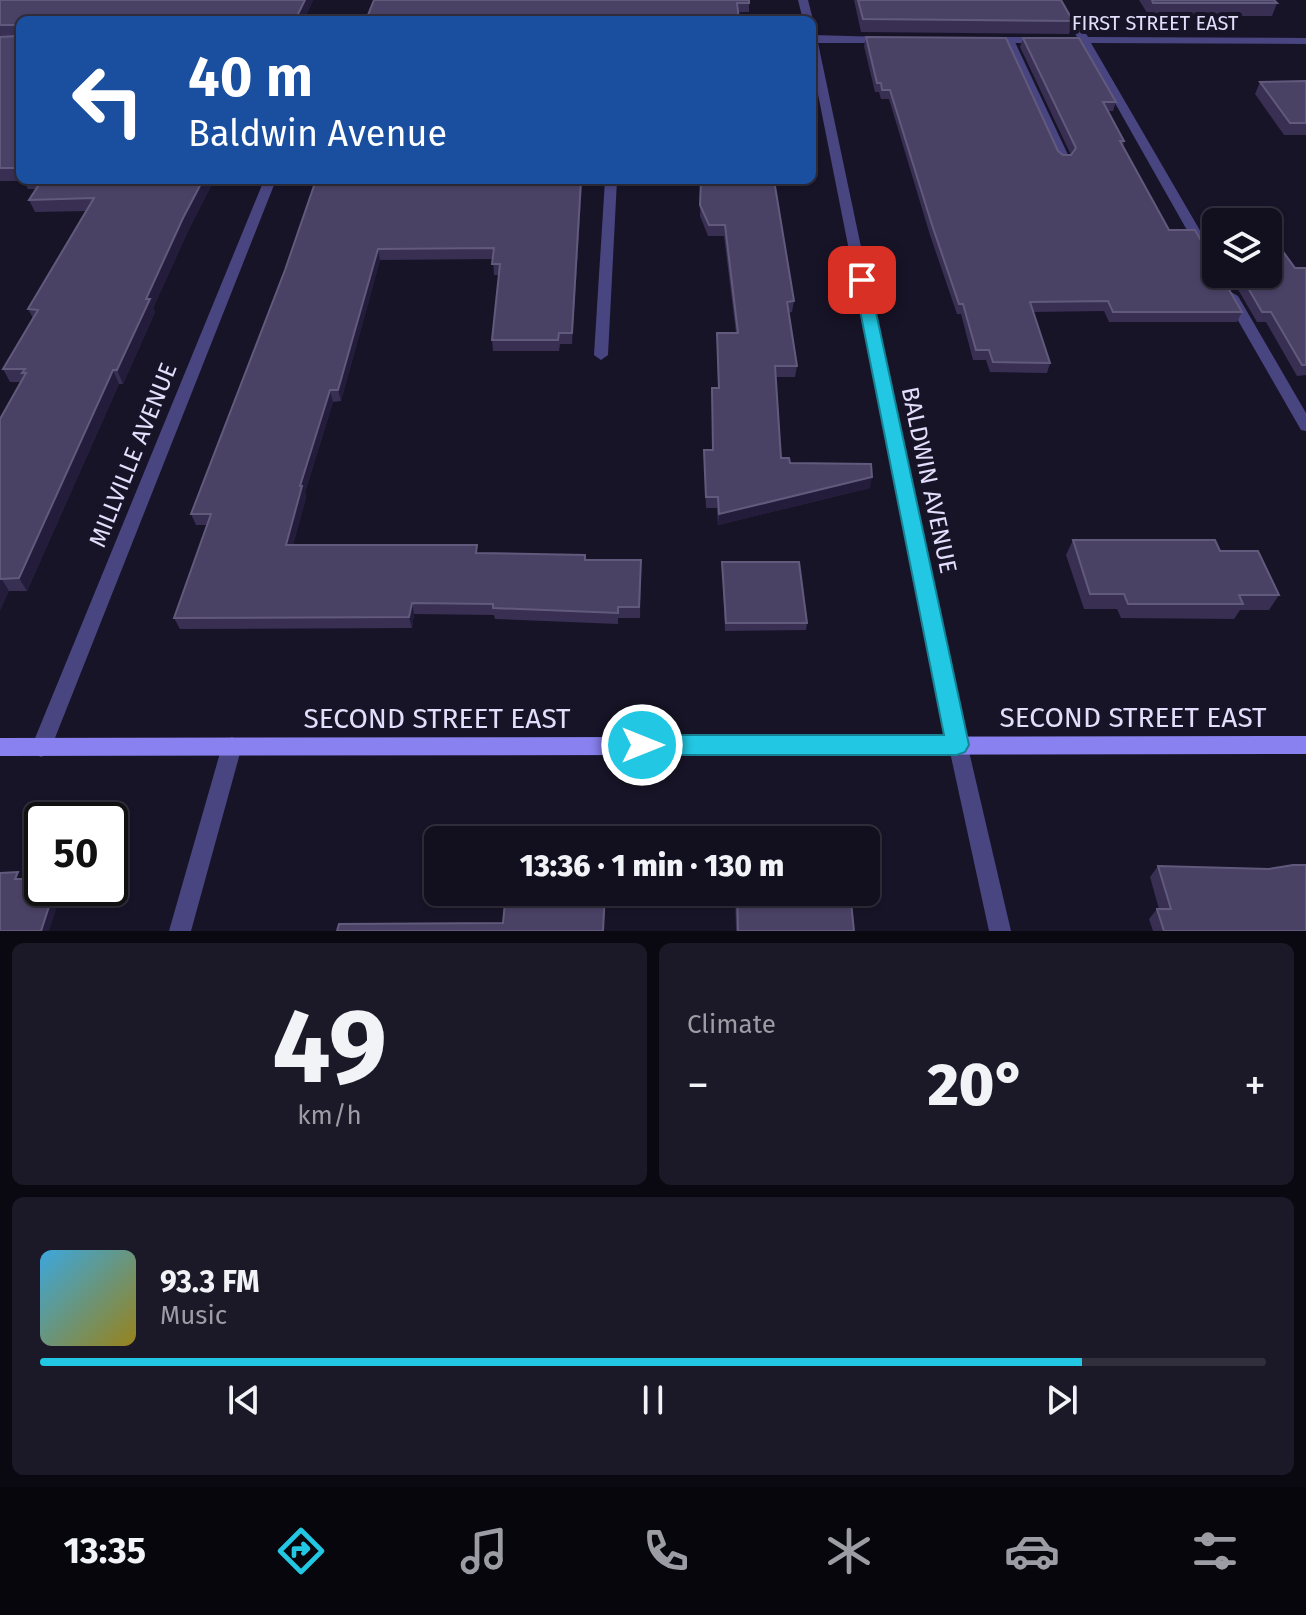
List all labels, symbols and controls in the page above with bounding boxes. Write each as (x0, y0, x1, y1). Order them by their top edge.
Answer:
street label: FIRST STREET EAST (1072, 11, 1239, 35)
text: 40 m (188, 44, 313, 111)
icon: left (56, 48, 160, 152)
text: Baldwin Avenue (188, 112, 447, 156)
map controls (1202, 208, 1282, 288)
button: layers (1202, 208, 1282, 288)
pin (828, 246, 896, 314)
icon: arrive (840, 258, 884, 302)
street label: MILLVILLE AVENUE (83, 359, 183, 551)
street label: BALDWIN AVENUE (896, 384, 962, 576)
street label: SECOND STREET EAST (999, 701, 1267, 734)
street label: SECOND STREET EAST (303, 702, 571, 735)
position arrow (600, 703, 684, 787)
speed limit sign: 50 (24, 802, 128, 906)
text: 13:36 · 1 min · 130 m (520, 848, 784, 884)
text: 49 (272, 985, 387, 1110)
text: Climate (687, 1009, 776, 1040)
text: 20° (927, 1049, 1026, 1121)
text: − (687, 1059, 709, 1112)
text: + (1244, 1059, 1266, 1112)
text: km/h (297, 1100, 362, 1131)
text: 93.3 FM (160, 1264, 260, 1300)
text: Music (160, 1300, 227, 1331)
icon: previous (222, 1378, 266, 1422)
icon: pause (631, 1378, 675, 1422)
icon: next (1040, 1378, 1084, 1422)
icon: directions (273, 1523, 329, 1579)
icon: music (456, 1523, 512, 1579)
icon: phone (638, 1523, 694, 1579)
icon: climate (821, 1523, 877, 1579)
icon: car (1004, 1523, 1060, 1579)
icon: filters (1187, 1523, 1243, 1579)
text: 13:35 (63, 1529, 146, 1573)

